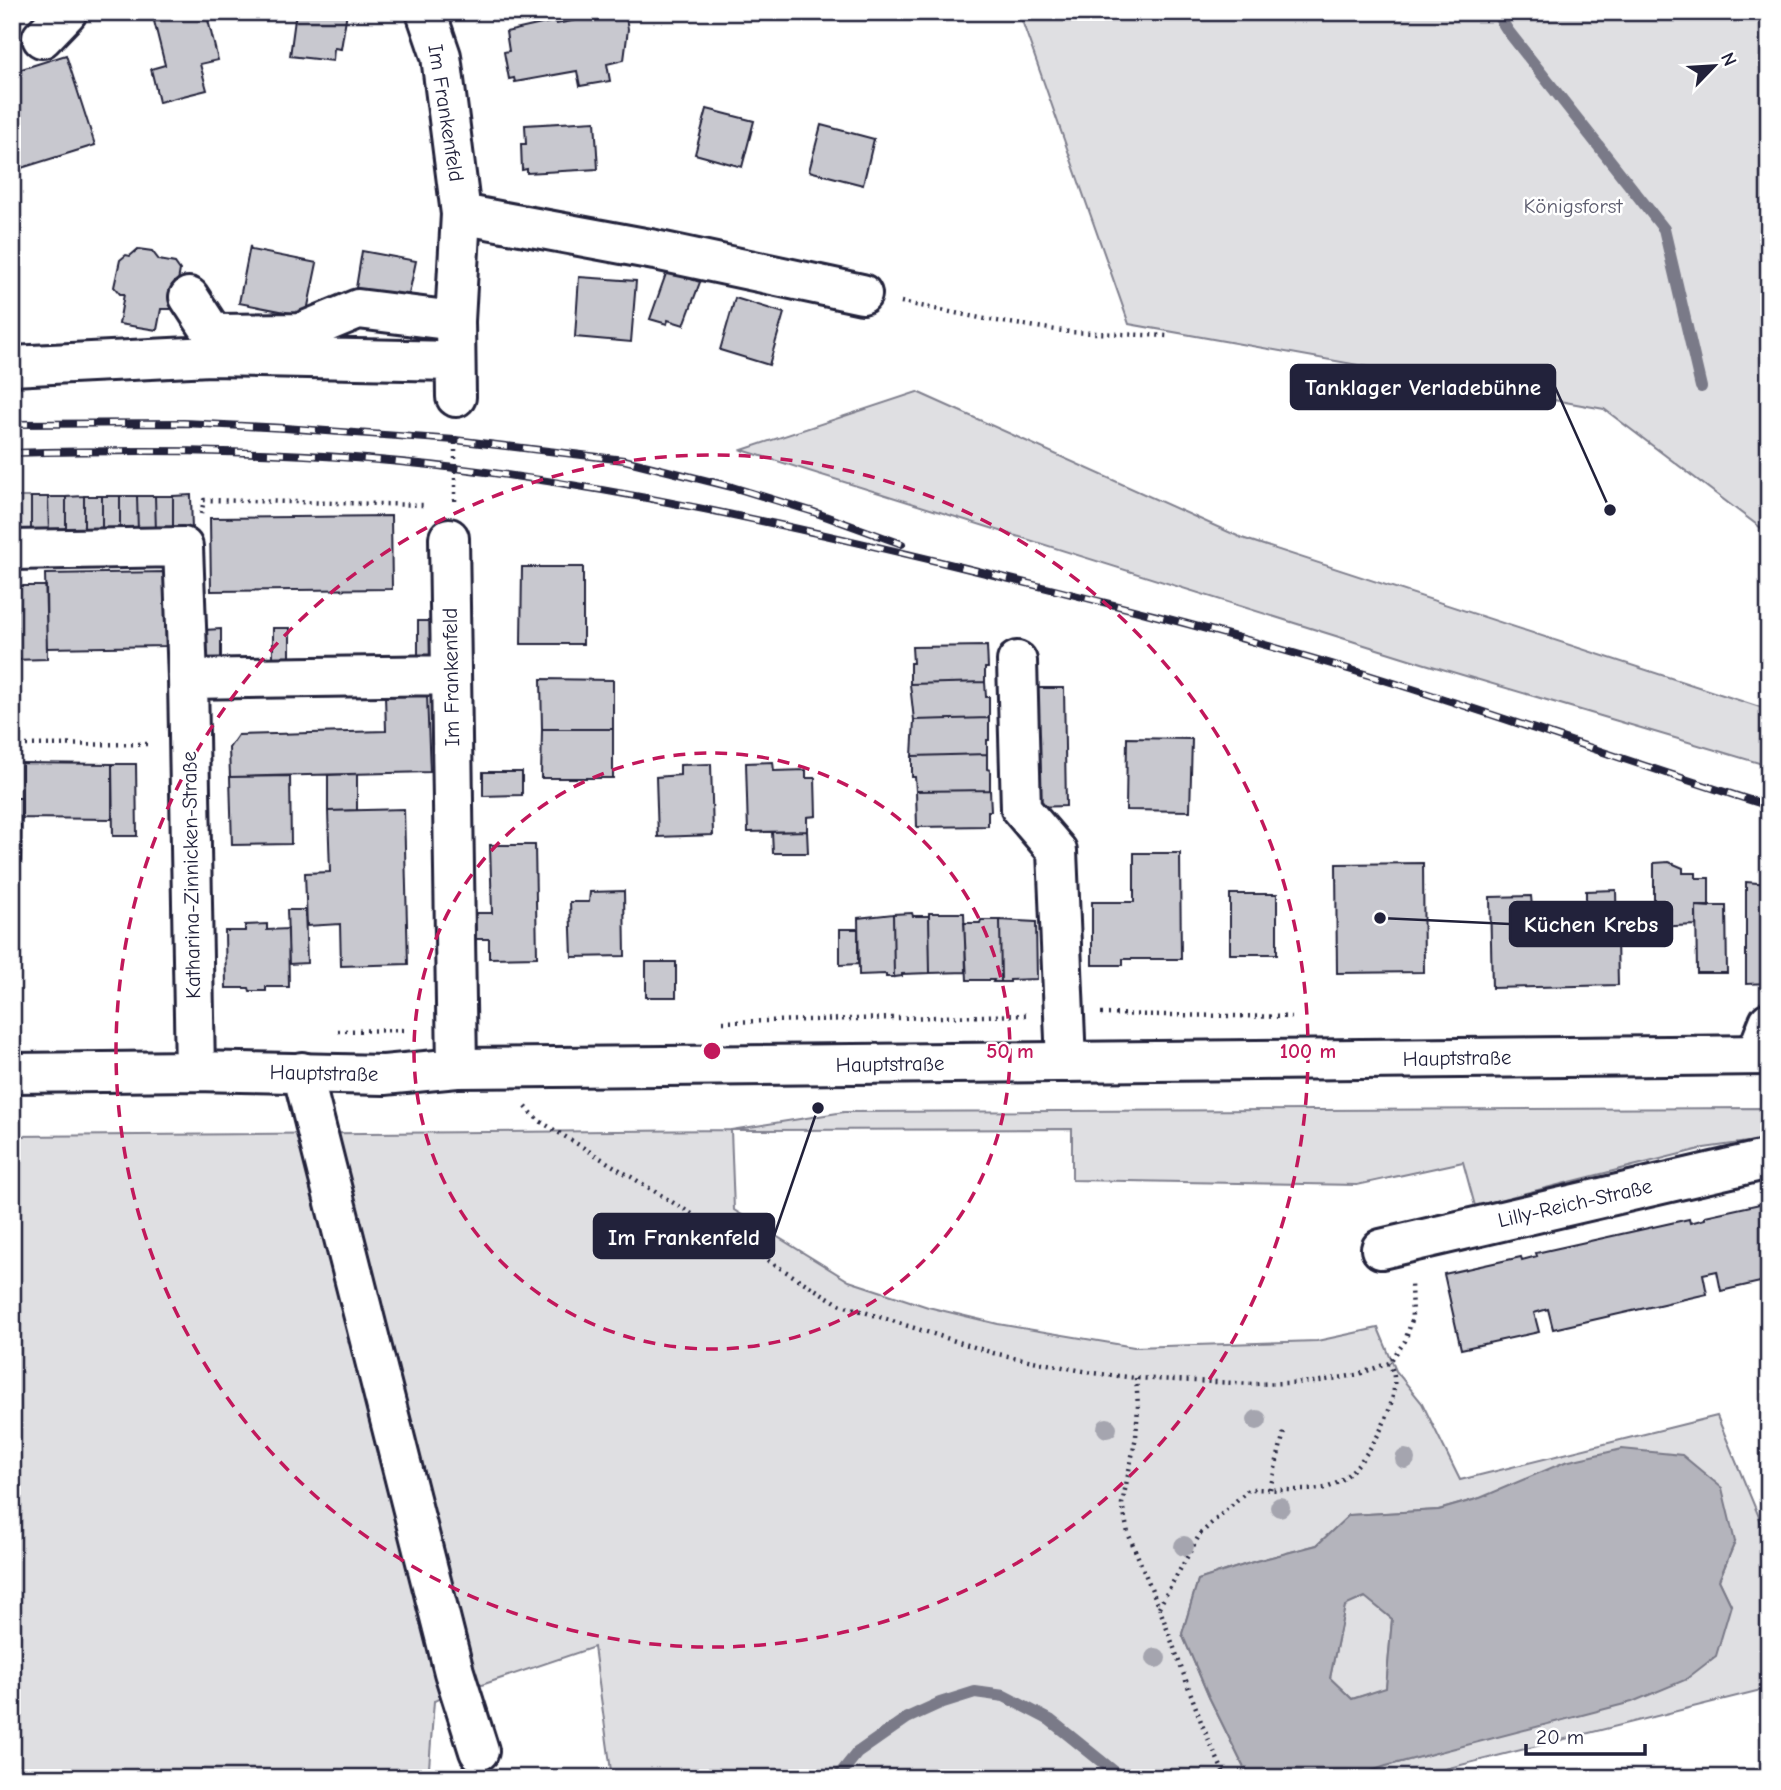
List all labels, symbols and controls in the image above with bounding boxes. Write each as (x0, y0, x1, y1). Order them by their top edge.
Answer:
north arrow (1680, 32, 1750, 102)
street label: Im Frankenfeld (423, 43, 469, 183)
text: N (1716, 49, 1741, 70)
park label: Königsforst (1524, 194, 1623, 218)
callout: Tanklager Verladebühne (1291, 365, 1555, 409)
text: Tanklager Verladebühne (1305, 374, 1541, 401)
street label: Im Frankenfeld (438, 607, 464, 747)
street label: Katharina-Zinnicken-Straße (177, 751, 205, 999)
callout: Küchen Krebs (1510, 902, 1672, 946)
text: Küchen Krebs (1524, 911, 1658, 938)
centre of rings (700, 1039, 724, 1063)
text: 50 m (986, 1039, 1034, 1063)
text: 100 m (1280, 1039, 1336, 1063)
street label: Hauptstraße (1402, 1045, 1512, 1071)
street label: Hauptstraße (835, 1051, 945, 1077)
street label: Hauptstraße (269, 1060, 379, 1086)
street label: Lilly-Reich-Straße (1496, 1174, 1654, 1232)
callout: Im Frankenfeld (594, 1214, 774, 1258)
text: Im Frankenfeld (608, 1224, 760, 1251)
scale bar (1526, 1713, 1644, 1757)
text: 20 m (1536, 1725, 1584, 1749)

